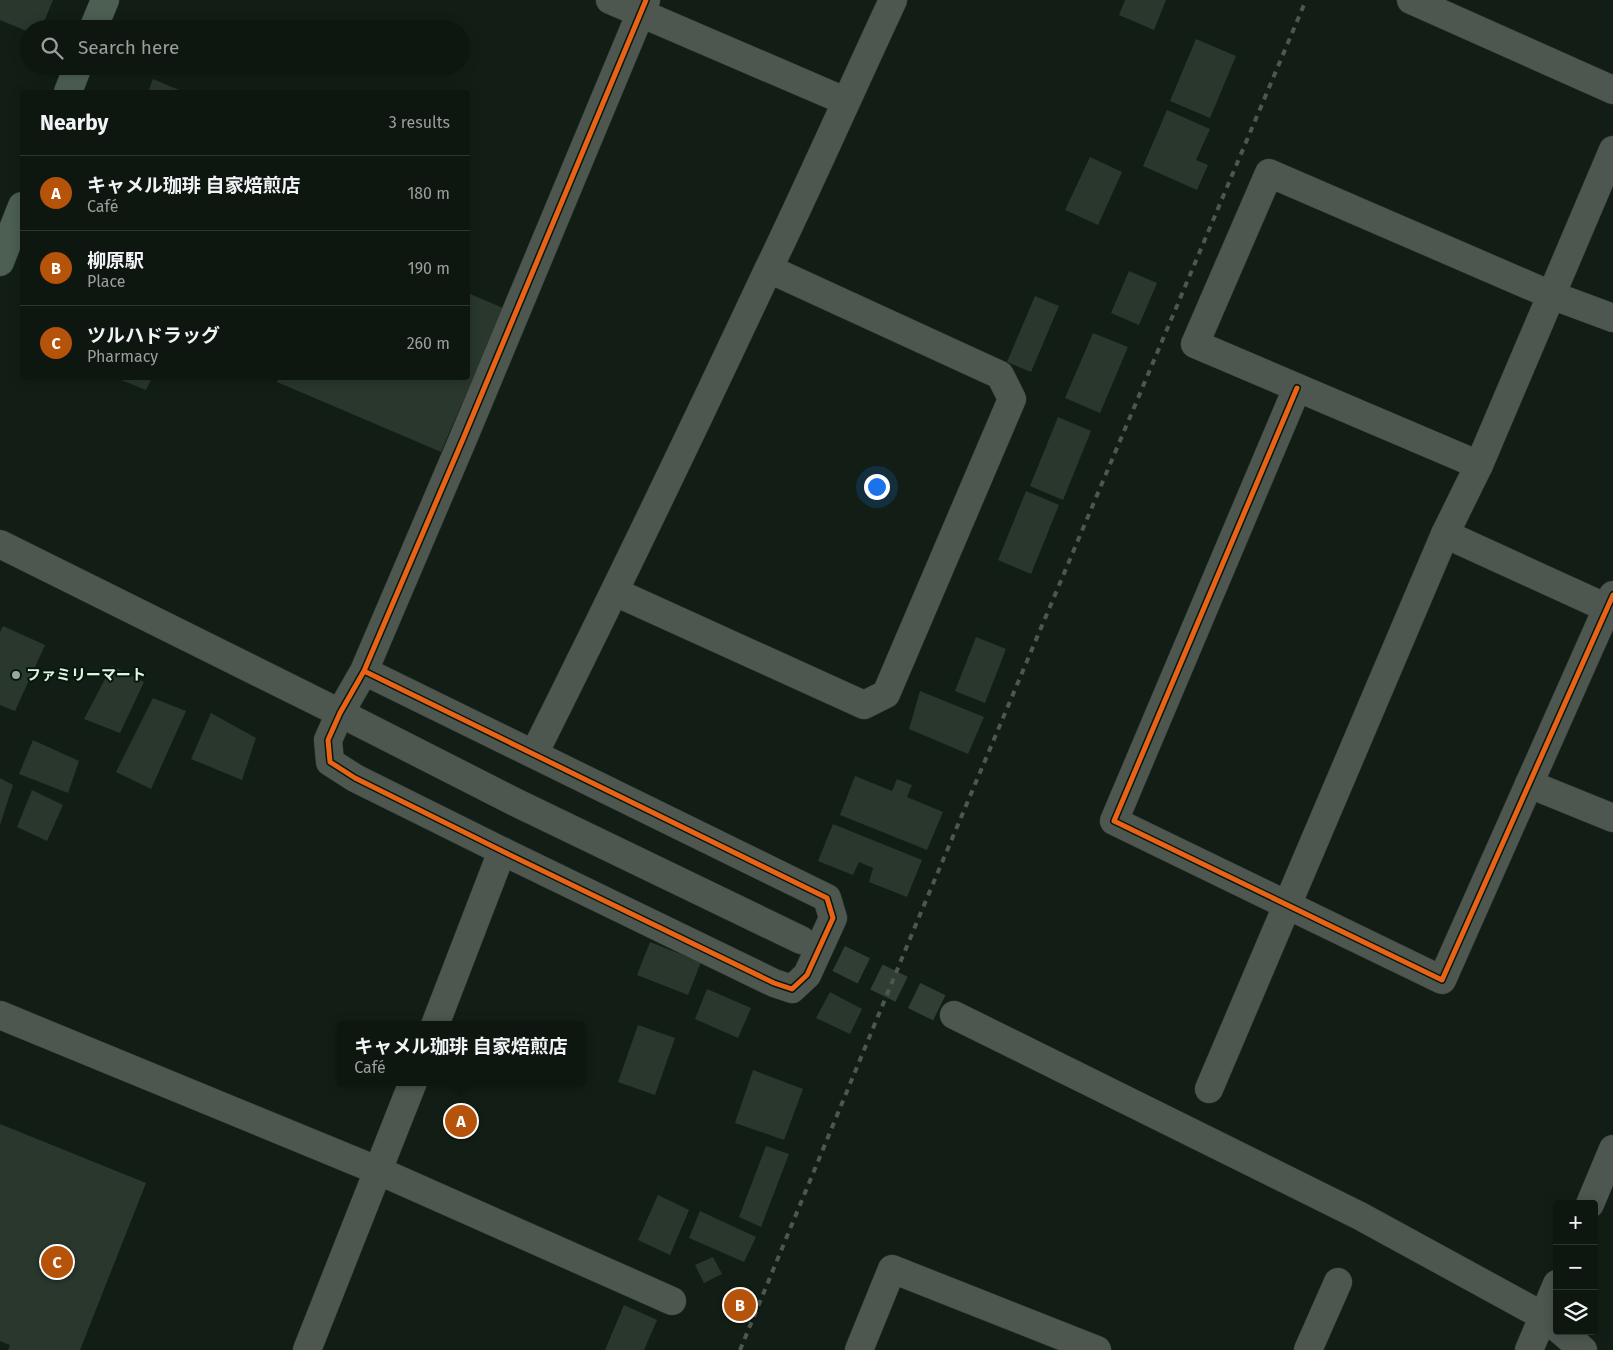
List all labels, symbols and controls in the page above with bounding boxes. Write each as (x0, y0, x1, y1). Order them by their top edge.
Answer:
search box (20, 20, 470, 75)
icon: search (38, 34, 66, 62)
text: Search here (78, 36, 179, 59)
text: Nearby (40, 110, 108, 136)
text: 3 results (389, 113, 450, 132)
text: キャメル珈琲 自家焙煎店 (87, 174, 301, 197)
text: A (51, 184, 61, 203)
text: 180 m (407, 184, 450, 203)
text: Café (87, 197, 118, 216)
text: 柳原駅 (87, 249, 144, 272)
text: B (51, 259, 61, 278)
text: 190 m (408, 259, 450, 278)
text: Place (87, 272, 126, 291)
text: ツルハドラッグ (87, 324, 220, 347)
text: C (51, 334, 61, 353)
text: 260 m (407, 334, 450, 353)
text: Pharmacy (87, 347, 158, 366)
your location (864, 474, 890, 500)
place label: ファミリーマート (26, 666, 146, 684)
marker: ファミリーマート (10, 669, 22, 681)
popup (337, 1021, 585, 1086)
text: キャメル珈琲 自家焙煎店 (354, 1035, 568, 1058)
text: Café (354, 1058, 386, 1077)
pin: A (445, 1102, 477, 1140)
map controls (1553, 1200, 1598, 1335)
button: + (1553, 1200, 1598, 1245)
pin: C (41, 1243, 73, 1281)
button: − (1553, 1245, 1598, 1290)
pin: B (724, 1286, 756, 1324)
button: layers (1553, 1290, 1598, 1335)

